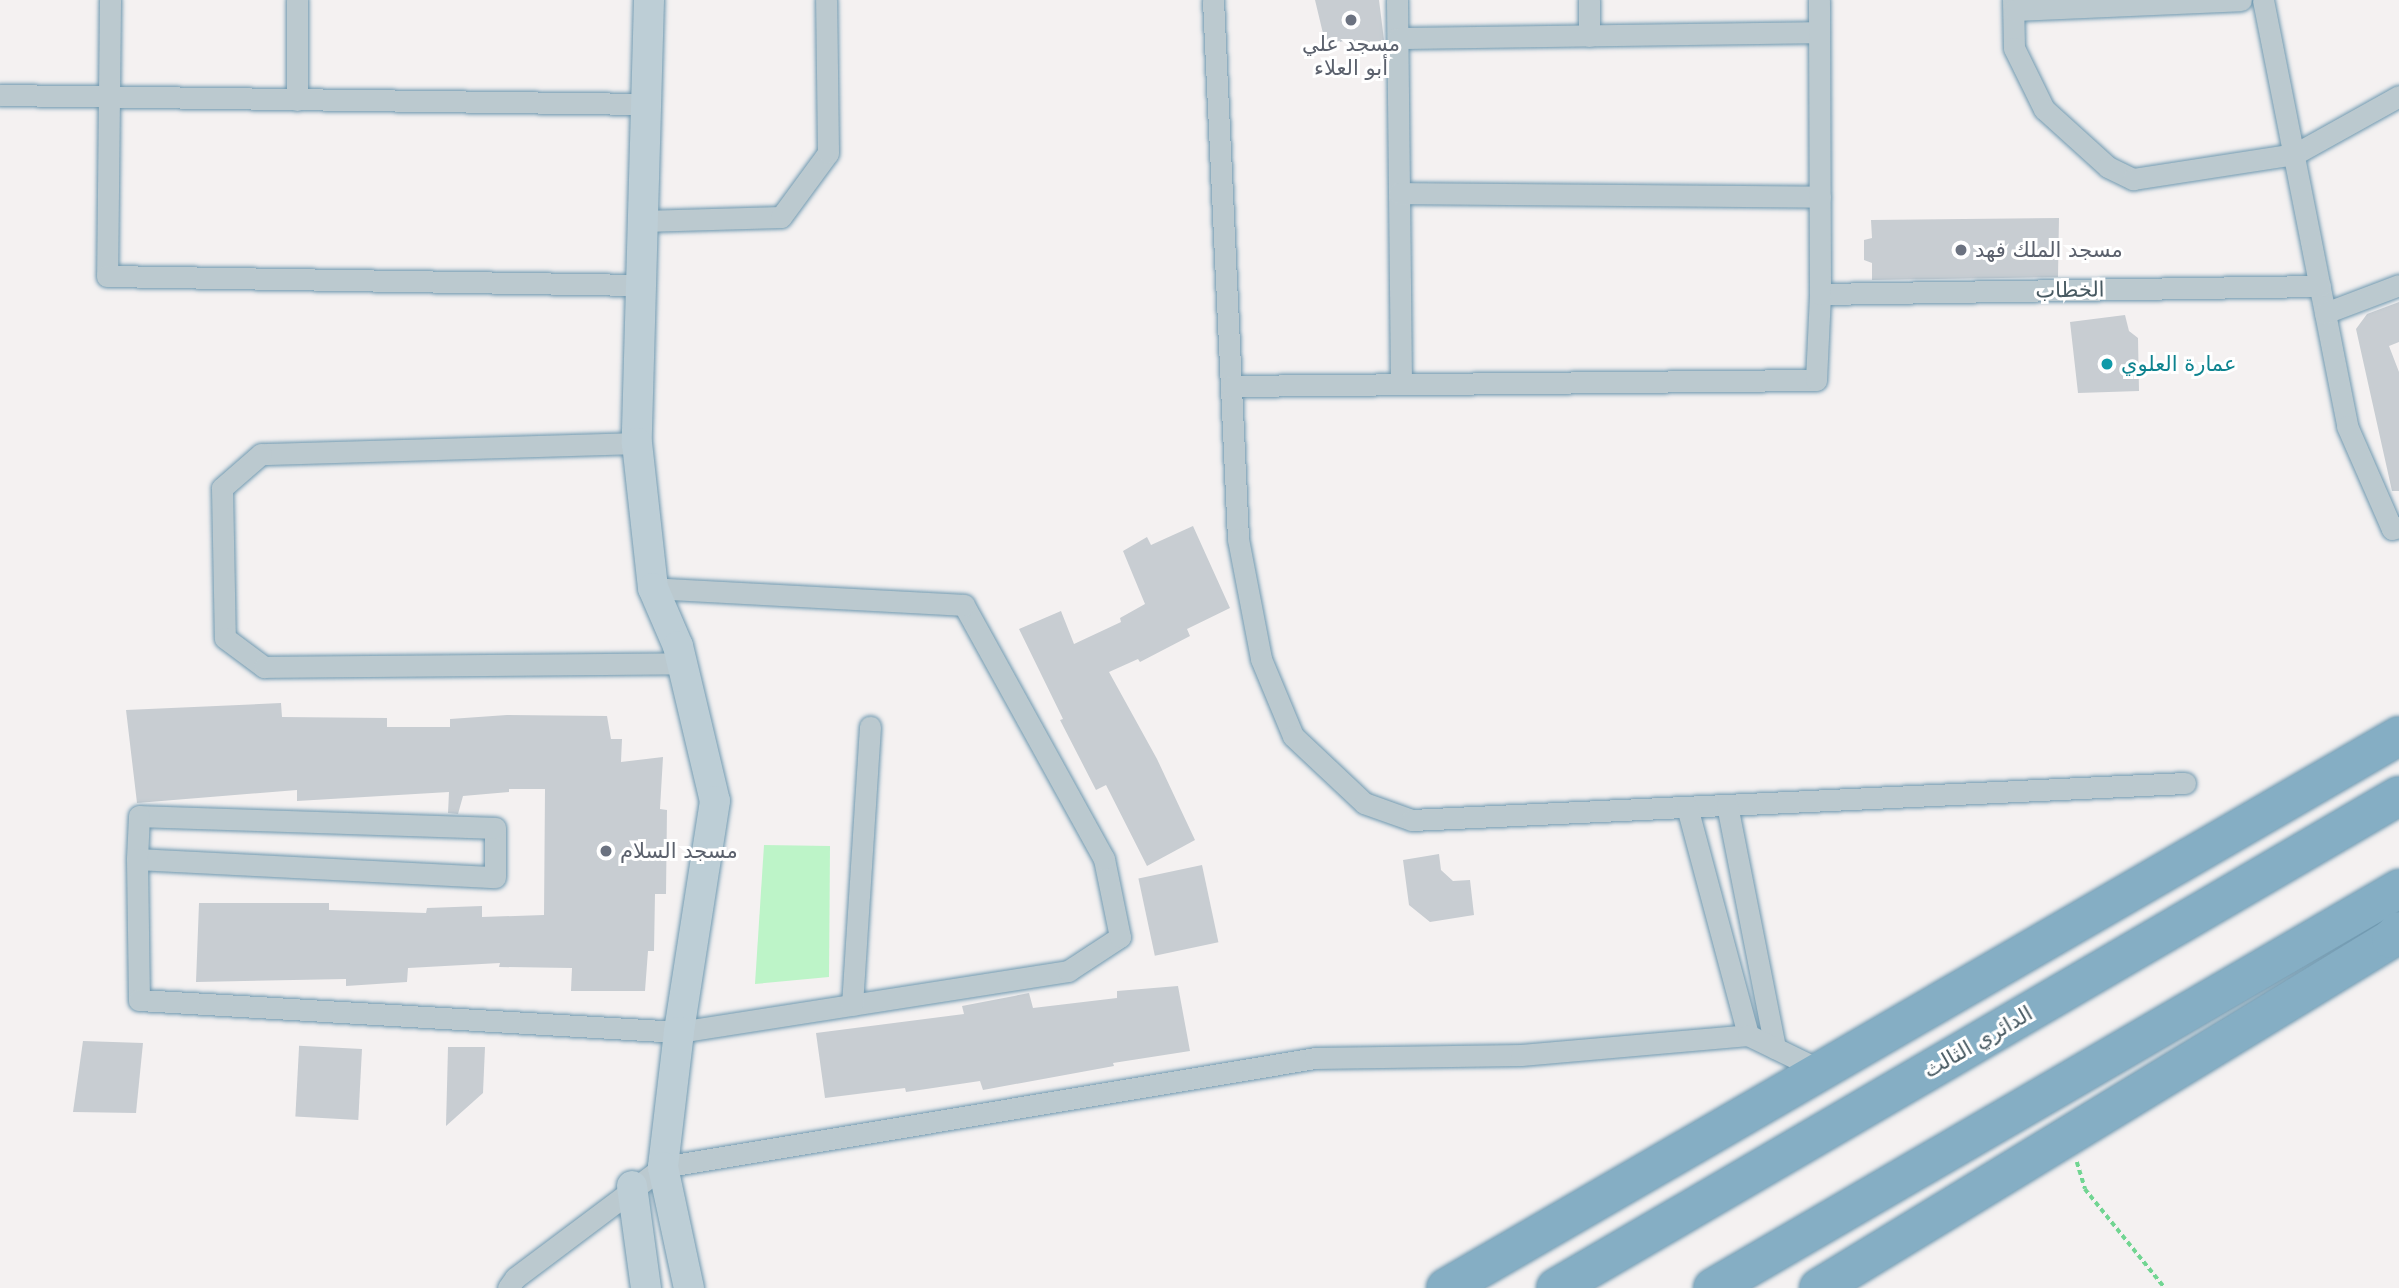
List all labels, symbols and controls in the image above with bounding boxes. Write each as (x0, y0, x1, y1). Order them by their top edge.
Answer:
marker: مسجد علي أبو العلاء (1343, 12, 1359, 28)
place label: مسجد علي أبو العلاء (1302, 31, 1400, 81)
place label: مسجد الملك فهد (1975, 237, 2123, 263)
marker: مسجد الملك فهد (1953, 242, 1969, 258)
street label: الخطاب (2035, 277, 2105, 303)
place label: عمارة العلوي (2121, 351, 2236, 377)
marker: عمارة العلوي (2099, 356, 2115, 372)
place label: مسجد السلام (620, 838, 738, 864)
marker: مسجد السلام (598, 843, 614, 859)
street label: الدائري الثالث (1919, 1001, 2037, 1083)

